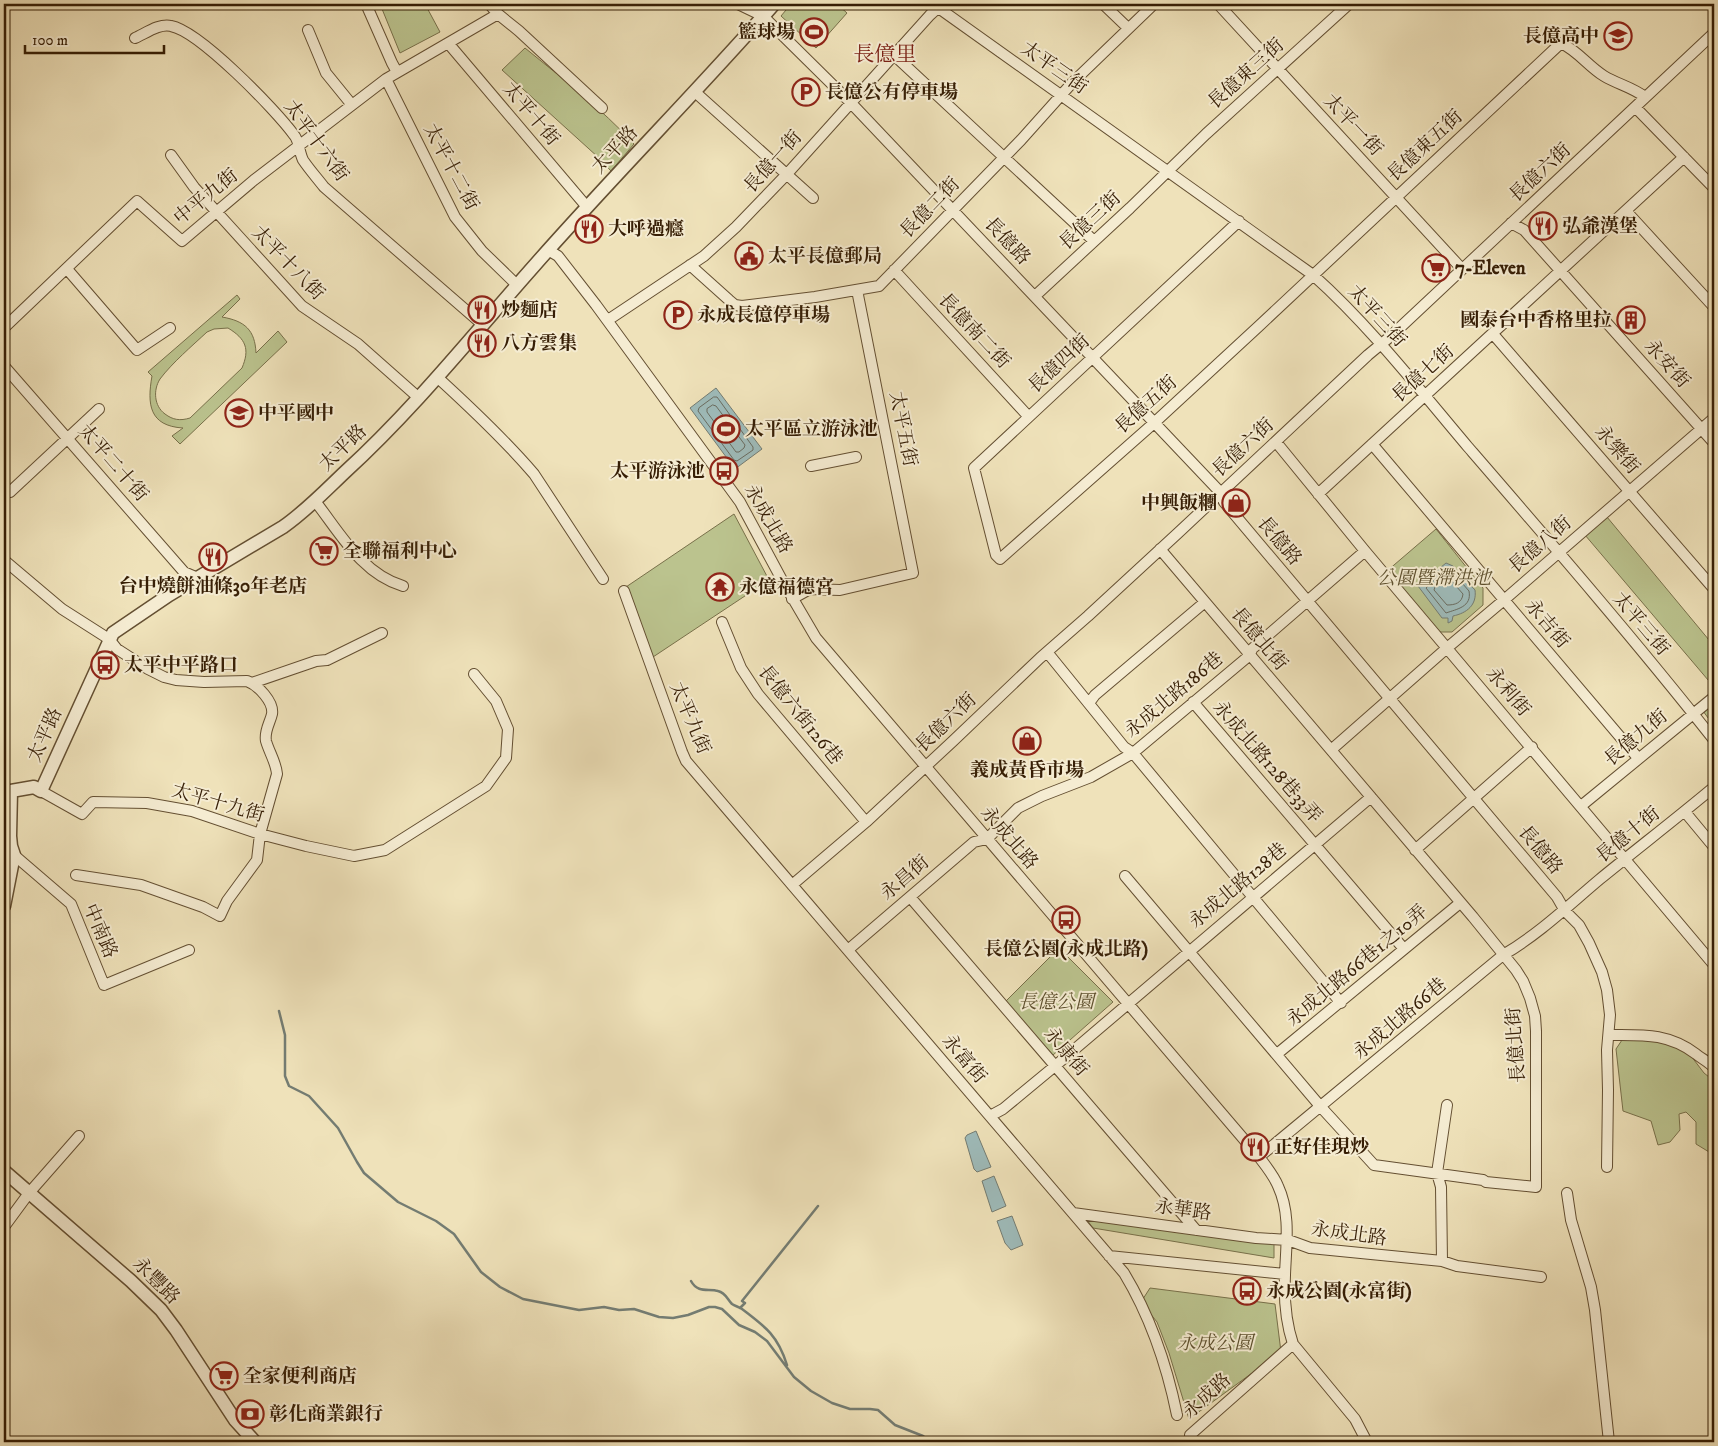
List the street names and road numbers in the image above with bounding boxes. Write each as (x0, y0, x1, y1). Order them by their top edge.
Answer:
street label: 長億東三街 (1203, 34, 1289, 114)
street label: 太平三街 (1016, 37, 1092, 99)
street label: 太平十街 (498, 77, 564, 151)
street label: 太平一街 (1319, 89, 1387, 161)
street label: 太平十六街 (279, 96, 353, 186)
street label: 長億東五街 (1382, 105, 1468, 187)
street label: 太平十二街 (419, 120, 483, 214)
street label: 太平路 (587, 121, 643, 179)
street label: 長億一街 (739, 126, 807, 198)
street label: 長億六街 (1504, 139, 1576, 207)
street label: 中平九街 (169, 164, 243, 230)
street label: 長億二街 (895, 173, 965, 243)
street label: 長億三街 (1054, 187, 1126, 255)
street label: 長億路 (979, 212, 1035, 270)
street label: 太平十八街 (247, 221, 329, 305)
street label: 太平三街 (1343, 280, 1411, 352)
street label: 長億南二街 (933, 288, 1015, 374)
street label: 長億四街 (1023, 330, 1095, 398)
street label: 永安街 (1639, 335, 1695, 393)
street label: 長億七街 (1387, 340, 1459, 408)
street label: 長億五街 (1110, 371, 1182, 439)
street label: 太平五街 (884, 389, 922, 469)
street label: 長億六街 (1207, 414, 1279, 482)
street label: 太平二十街 (73, 420, 153, 506)
street label: 太平路 (315, 420, 371, 476)
street label: 永樂街 (1590, 421, 1644, 479)
street label: 永成北路 (739, 480, 797, 558)
street label: 長億八街 (1504, 511, 1576, 579)
street label: 長億路 (1252, 512, 1306, 570)
street label: 太平三街 (1608, 587, 1674, 661)
street label: 永吉街 (1520, 595, 1574, 653)
street label: 長億北街 (1226, 602, 1292, 676)
street label: 永成北路186巷 (1120, 647, 1228, 743)
street label: 長億六街126巷 (753, 661, 847, 769)
street label: 永利街 (1481, 663, 1535, 721)
street label: 太平九街 (665, 679, 715, 757)
street label: 長億六街 (911, 688, 981, 758)
street label: 永成北路128巷33弄 (1208, 696, 1326, 828)
street label: 太平路 (23, 704, 67, 766)
street label: 長億九街 (1599, 705, 1673, 771)
street label: 太平十九街 (169, 779, 267, 827)
street label: 永成北路 (975, 802, 1043, 874)
street label: 長億十街 (1591, 802, 1665, 868)
street label: 長億路 (1513, 821, 1567, 879)
street label: 永成北路128巷 (1184, 838, 1292, 934)
street label: 永昌街 (876, 851, 934, 905)
street label: 中南路 (78, 900, 122, 962)
street label: 永成北路66巷1之10弄 (1282, 900, 1432, 1032)
street label: 永成北路66巷 (1349, 973, 1451, 1065)
street label: 長億北街 (1502, 1006, 1530, 1084)
street label: 永康街 (1039, 1023, 1093, 1081)
street label: 永富街 (937, 1030, 991, 1088)
street label: 永華路 (1153, 1195, 1213, 1225)
street label: 永成北路 (1310, 1217, 1388, 1251)
street label: 永豐路 (128, 1253, 184, 1309)
street label: 永成路 (1178, 1368, 1236, 1424)

